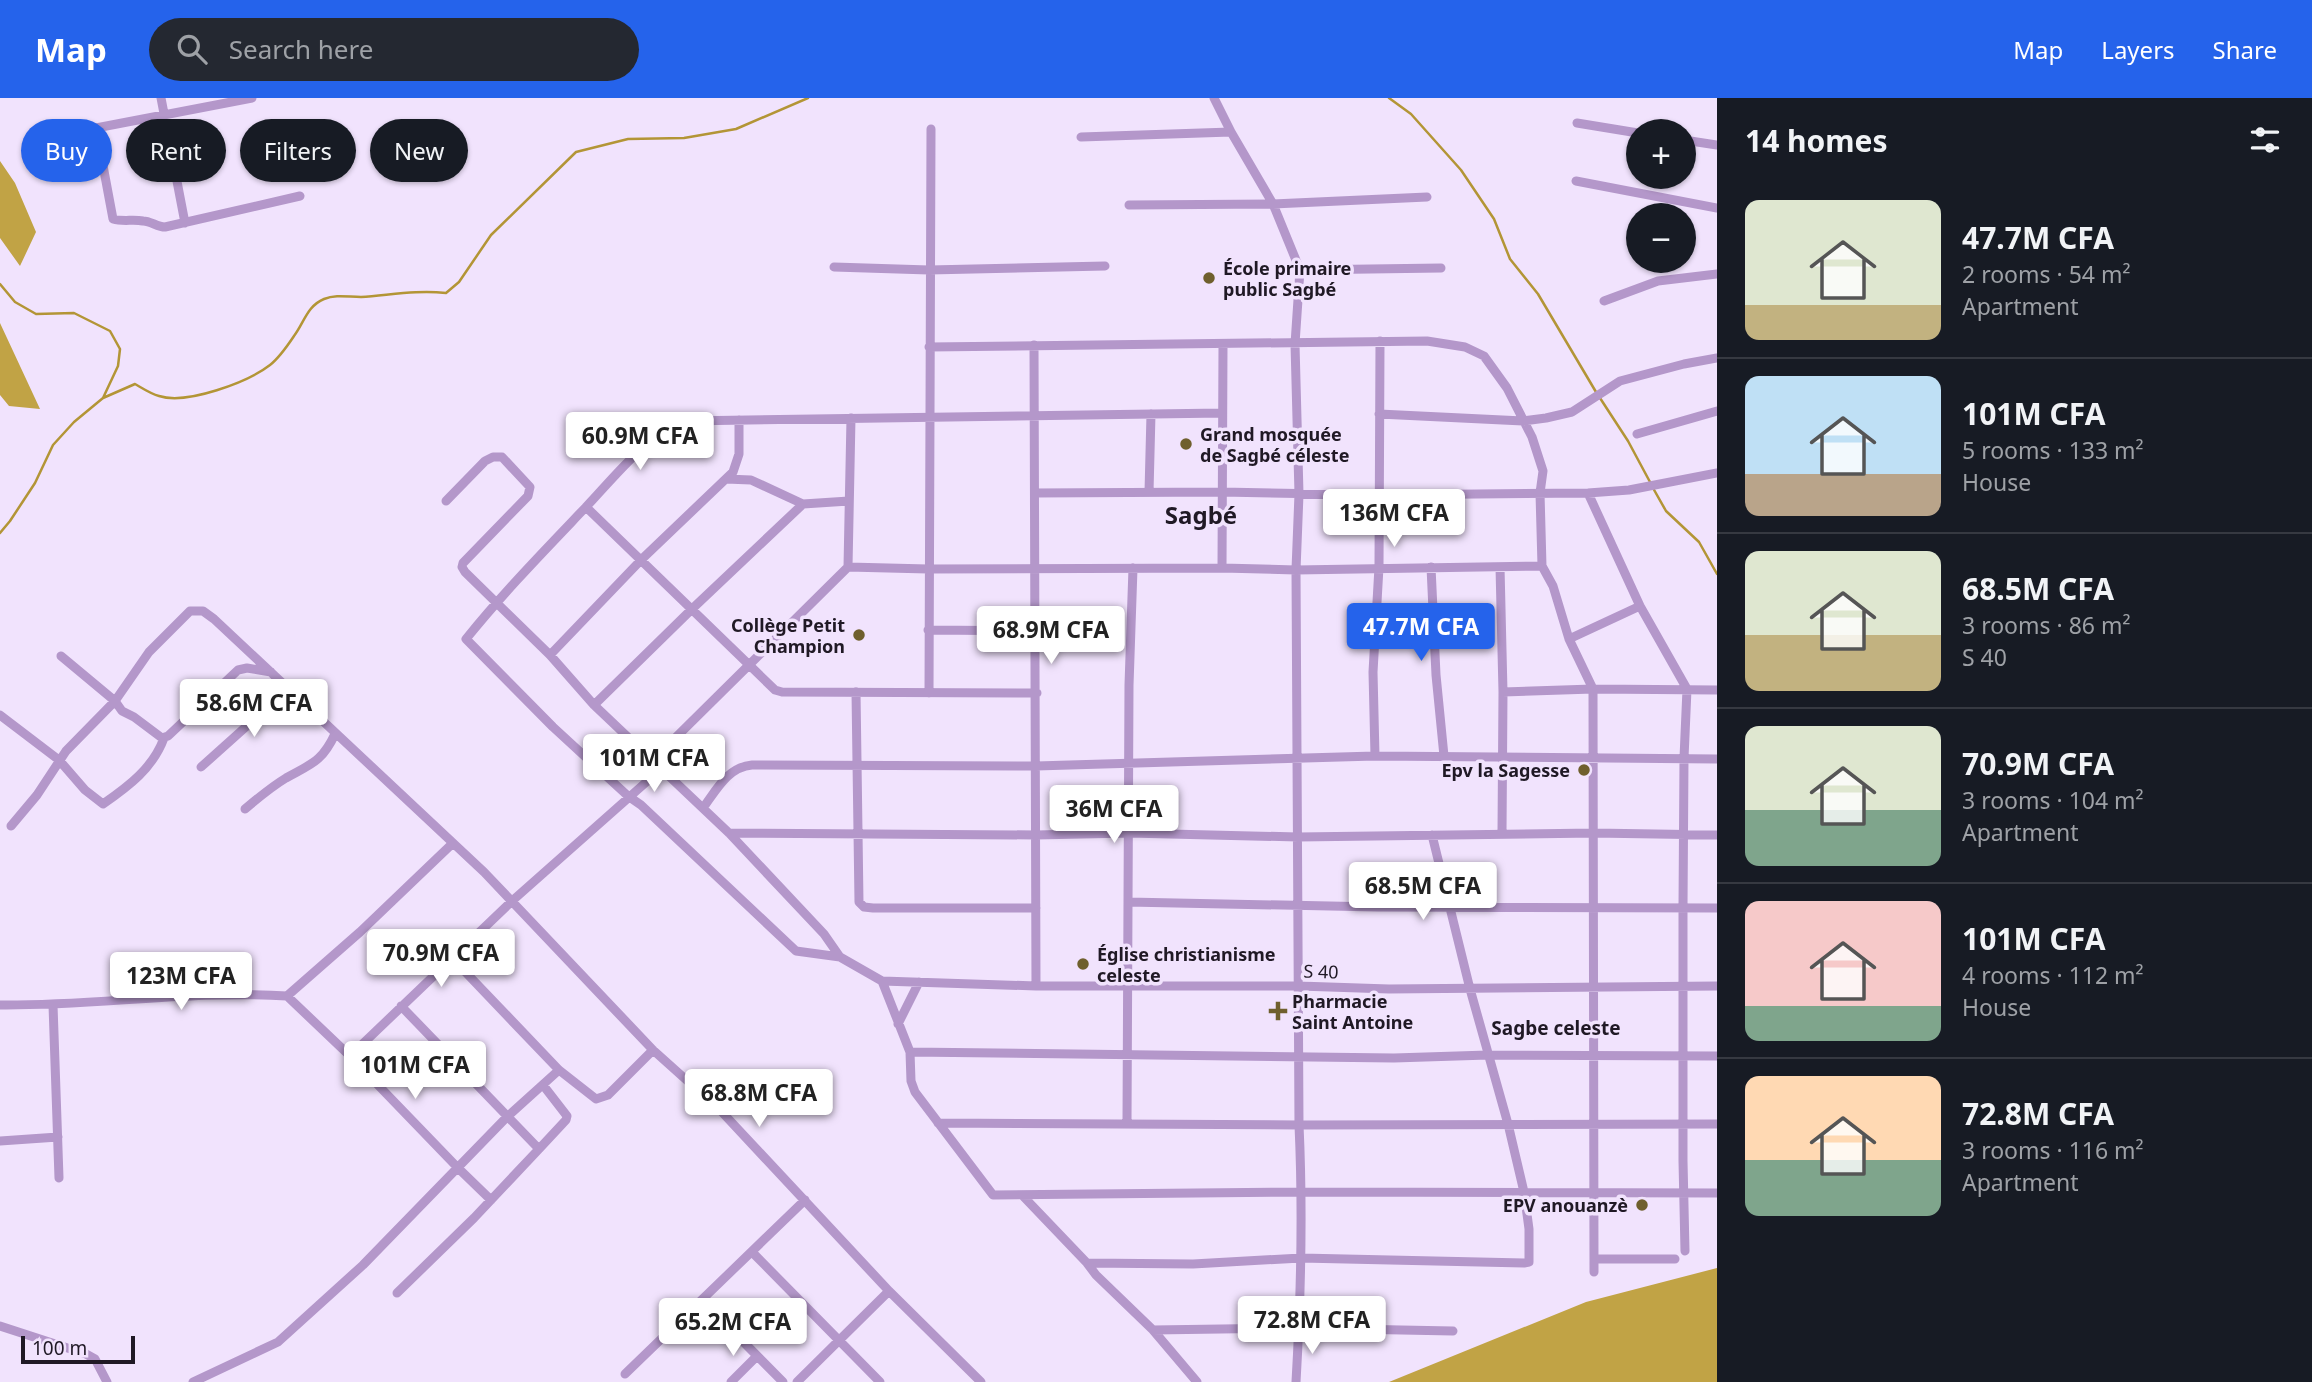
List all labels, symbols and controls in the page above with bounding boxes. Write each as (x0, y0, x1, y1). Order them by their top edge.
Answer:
search box (149, 18, 639, 81)
text: Map (35, 27, 107, 72)
icon: search (173, 30, 211, 68)
text: Search here (229, 31, 373, 67)
text: Map (2013, 33, 2063, 66)
text: Layers (2101, 33, 2175, 66)
text: Share (2213, 33, 2277, 66)
chip: Buy (21, 119, 112, 182)
chip: Rent (126, 119, 226, 182)
chip: Filters (240, 119, 356, 182)
chip: New (370, 119, 468, 182)
map controls (1626, 119, 1696, 273)
button: + (1626, 119, 1696, 189)
text: 14 homes (1745, 120, 1888, 161)
icon: filters (2246, 121, 2284, 159)
button: − (1626, 203, 1696, 273)
text: 47.7M CFA (1962, 217, 2114, 258)
icon: home (1801, 228, 1885, 312)
place label: École primaire public Sagbé (1223, 256, 1351, 301)
text: 2 rooms · 54 m² (1962, 258, 2131, 290)
marker: École primaire public Sagbé (1201, 270, 1217, 286)
text: Apartment (1962, 290, 2079, 322)
text: 101M CFA (1962, 393, 2105, 434)
icon: home (1801, 404, 1885, 488)
pin: 60.9M CFA (560, 412, 720, 472)
text: 60.9M CFA (582, 419, 698, 451)
place label: Grand mosquée de Sagbé céleste (1200, 422, 1349, 467)
text: 5 rooms · 133 m² (1962, 434, 2144, 466)
marker: Grand mosquée de Sagbé céleste (1178, 436, 1194, 452)
text: House (1962, 466, 2031, 498)
pin: 136M CFA (1322, 490, 1466, 549)
text: 136M CFA (1339, 496, 1449, 528)
district label: Sagbé (1165, 498, 1237, 531)
text: 68.5M CFA (1962, 568, 2114, 609)
icon: home (1801, 579, 1885, 663)
pin: 47.7M CFA (1341, 603, 1501, 663)
pin: 68.9M CFA (971, 606, 1131, 666)
text: 3 rooms · 86 m² (1962, 609, 2131, 641)
text: 47.7M CFA (1363, 610, 1479, 642)
place label: Collège Petit Champion (731, 613, 845, 658)
text: 68.9M CFA (993, 613, 1109, 645)
marker: Collège Petit Champion (851, 627, 867, 643)
text: S 40 (1962, 641, 2007, 673)
pin: 58.6M CFA (174, 680, 334, 739)
text: 58.6M CFA (196, 686, 312, 718)
pin: 101M CFA (582, 734, 726, 794)
text: 101M CFA (599, 741, 709, 773)
text: 70.9M CFA (1962, 743, 2114, 784)
icon: home (1801, 754, 1885, 838)
place label: Epv la Sagesse (1441, 758, 1570, 782)
marker: Epv la Sagesse (1576, 762, 1592, 778)
text: 3 rooms · 104 m² (1962, 784, 2144, 816)
pin: 36M CFA (1049, 786, 1179, 845)
text: 36M CFA (1066, 792, 1162, 824)
text: Apartment (1962, 816, 2079, 848)
pin: 68.5M CFA (1343, 862, 1503, 922)
text: 68.5M CFA (1365, 869, 1481, 901)
text: 101M CFA (1962, 918, 2105, 959)
icon: home (1801, 929, 1885, 1013)
pin: 70.9M CFA (361, 930, 521, 989)
text: 70.9M CFA (383, 936, 499, 968)
place label: Église christianisme celeste (1097, 942, 1276, 987)
pin: 123M CFA (109, 953, 253, 1012)
marker: Église christianisme celeste (1075, 956, 1091, 972)
street label: S 40 (1303, 958, 1339, 984)
text: 123M CFA (126, 959, 236, 991)
text: 4 rooms · 112 m² (1962, 959, 2144, 991)
place label: Pharmacie Saint Antoine (1292, 989, 1413, 1034)
text: House (1962, 991, 2031, 1023)
marker: Pharmacie Saint Antoine (1270, 1003, 1286, 1019)
district label: Sagbe celeste (1491, 1015, 1621, 1041)
pin: 101M CFA (343, 1042, 487, 1101)
text: 101M CFA (360, 1048, 470, 1080)
pin: 68.8M CFA (679, 1070, 839, 1129)
text: 68.8M CFA (701, 1076, 817, 1108)
text: 72.8M CFA (1962, 1093, 2114, 1134)
icon: home (1801, 1104, 1885, 1188)
text: 3 rooms · 116 m² (1962, 1134, 2144, 1166)
text: Apartment (1962, 1166, 2079, 1198)
place label: EPV anouanzè (1503, 1193, 1628, 1217)
marker: EPV anouanzè (1634, 1197, 1650, 1213)
pin: 72.8M CFA (1232, 1296, 1392, 1356)
pin: 65.2M CFA (653, 1298, 813, 1358)
text: 72.8M CFA (1254, 1303, 1370, 1335)
text: 65.2M CFA (675, 1305, 791, 1337)
scale bar (21, 1333, 135, 1365)
text: 100 m (32, 1335, 87, 1361)

